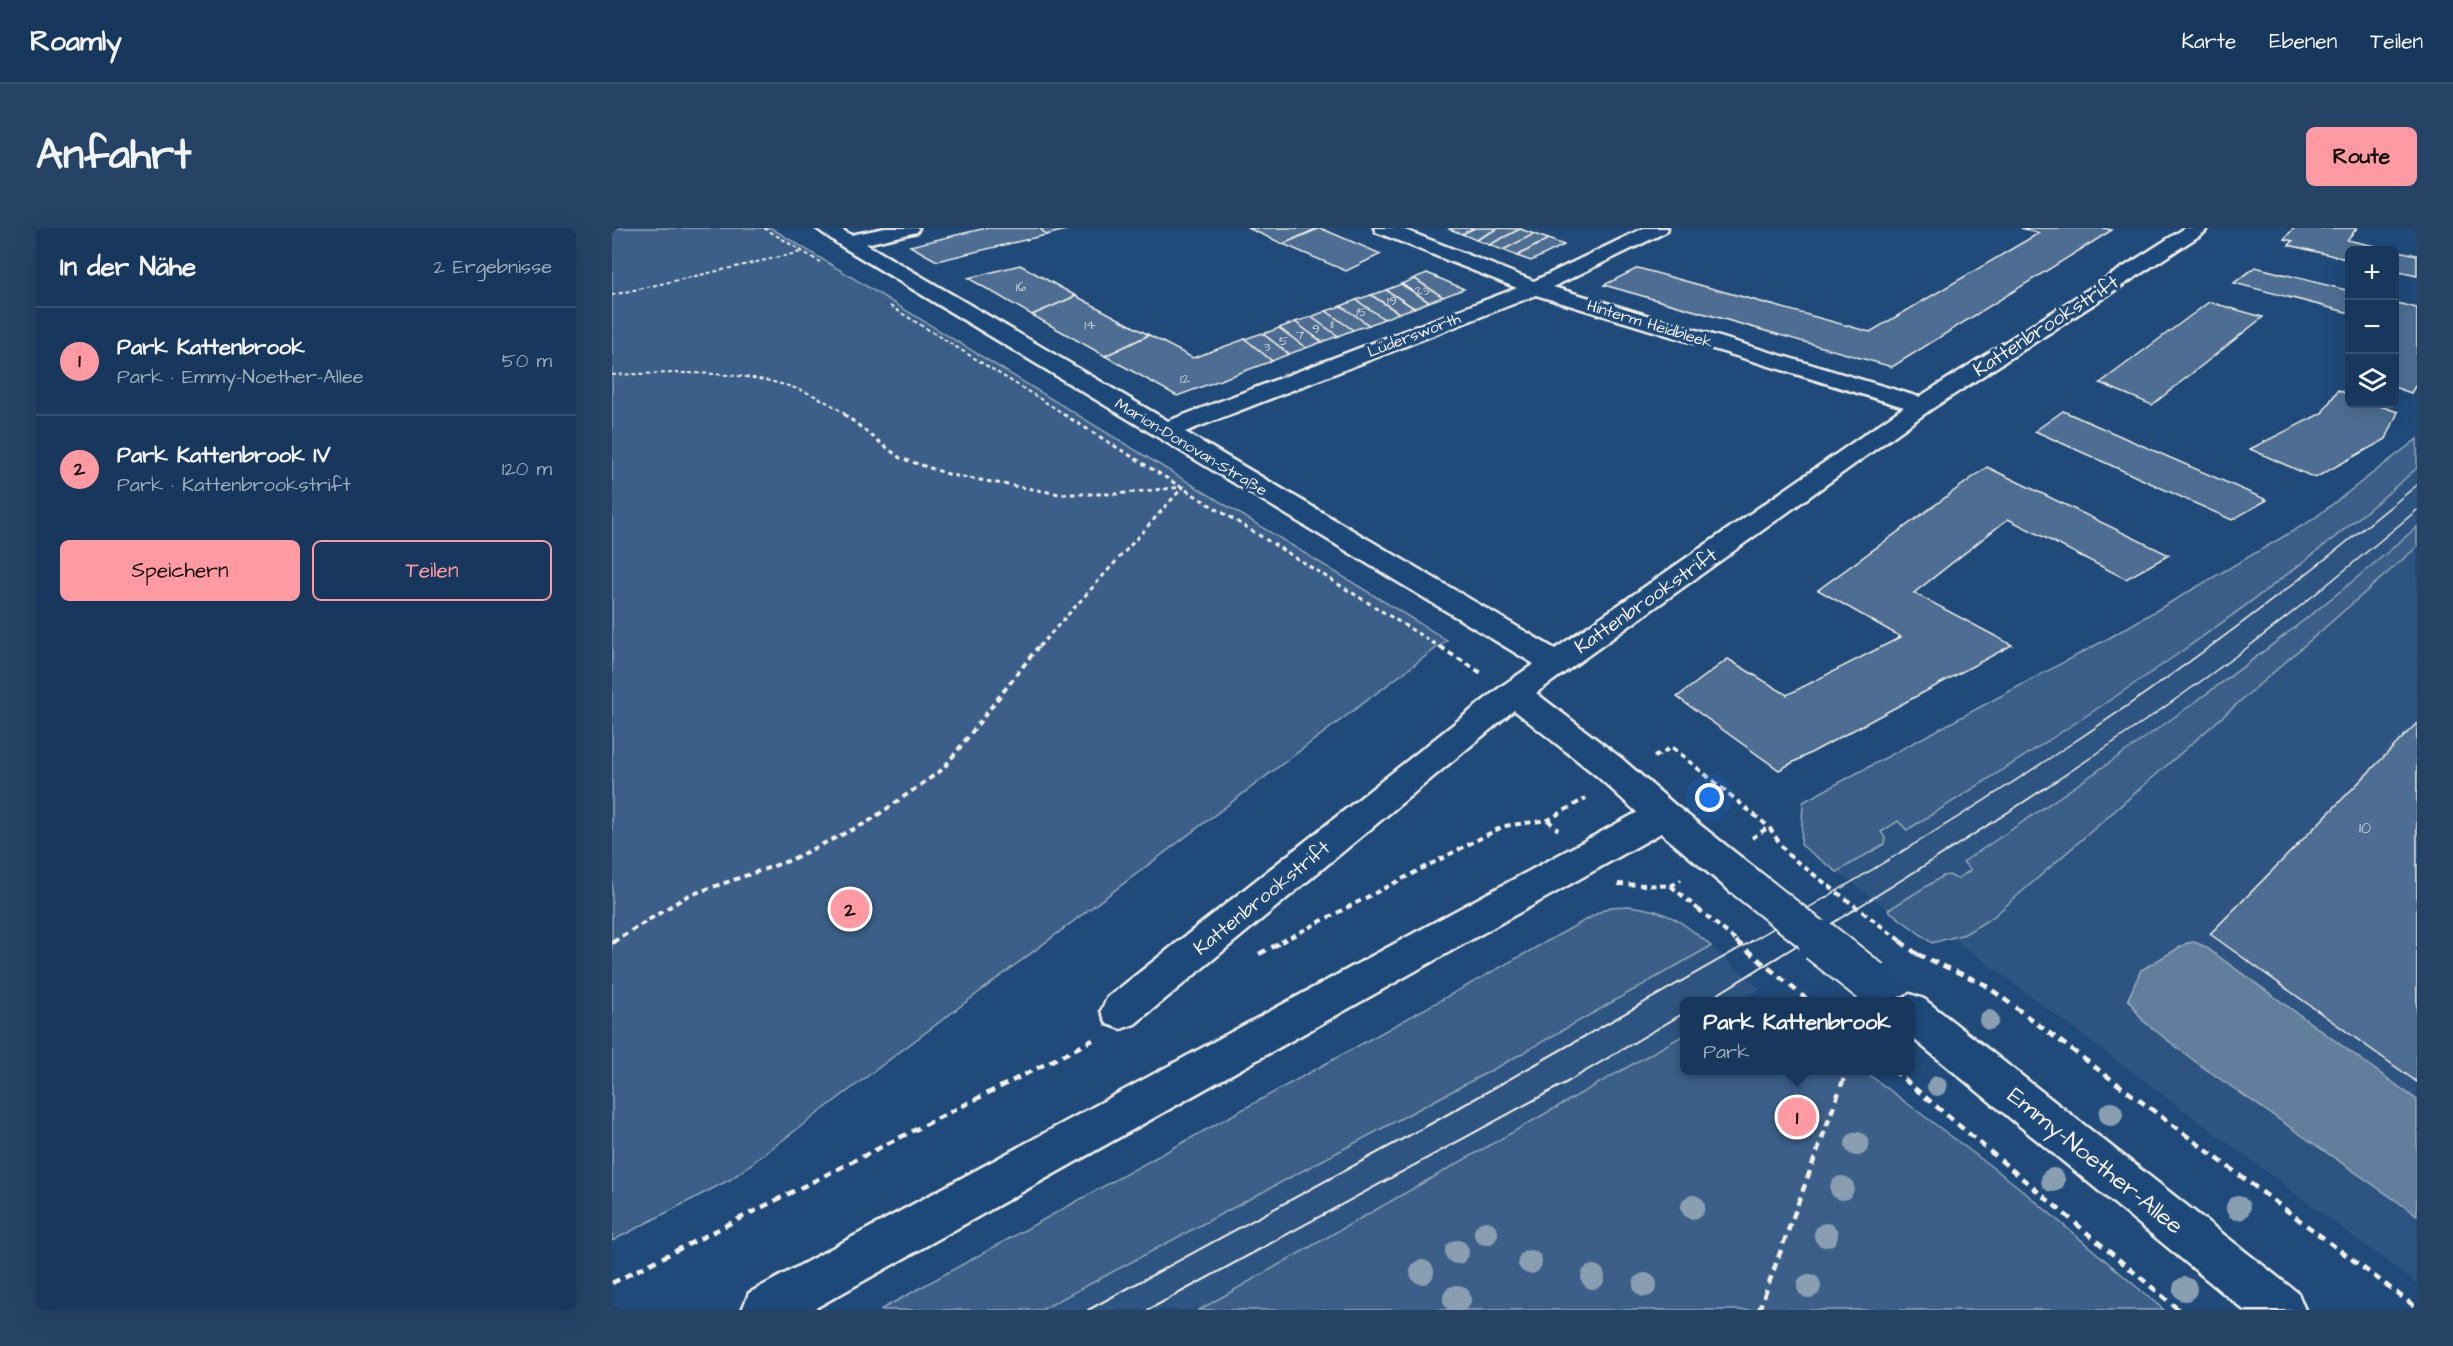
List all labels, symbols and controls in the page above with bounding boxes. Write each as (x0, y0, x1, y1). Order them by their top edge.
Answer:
text: Roamly (30, 22, 122, 61)
text: Karte (2181, 27, 2236, 56)
text: Ebenen (2269, 27, 2337, 56)
text: Teilen (2370, 27, 2423, 56)
text: Anfahrt (36, 127, 191, 185)
button: Route (2306, 127, 2417, 186)
map controls (2345, 246, 2399, 408)
button: + (2345, 246, 2399, 300)
text: In der Nähe (60, 249, 196, 285)
text: 2 Ergebnisse (433, 253, 552, 281)
street label: Kattenbrookstrift (1968, 268, 2124, 384)
house number: 16 (1016, 277, 1027, 297)
house number: 23 (1414, 281, 1430, 301)
house number: 19 (1387, 291, 1397, 311)
street label: Hinterm Heidbleek (1584, 294, 1716, 354)
button: − (2345, 300, 2399, 354)
house number: 15 (1356, 302, 1368, 322)
street label: Lüdersworth (1364, 307, 1464, 363)
house number: 11 (1330, 314, 1334, 334)
house number: 14 (1084, 315, 1096, 335)
house number: 9 (1312, 319, 1320, 339)
house number: 7 (1296, 325, 1305, 345)
house number: 5 (1279, 331, 1289, 351)
text: Park Kattenbrook (117, 332, 305, 363)
house number: 3 (1263, 337, 1271, 357)
text: 1 (78, 347, 81, 375)
text: 50 m (502, 347, 552, 375)
button: layers (2345, 354, 2399, 408)
text: Park · Emmy-Noether-Allee (117, 363, 364, 391)
house number: 12 (1180, 369, 1190, 389)
street label: Marion-Donovan-Straße (1111, 393, 1272, 501)
text: Park Kattenbrook IV (117, 440, 331, 471)
text: 2 (74, 455, 85, 483)
text: 120 m (502, 455, 552, 483)
text: Park · Kattenbrookstrift (117, 471, 351, 499)
button: Speichern (60, 540, 300, 601)
button: Teilen (312, 540, 552, 601)
street label: Kattenbrookstrift (1569, 541, 1723, 661)
your location (1695, 783, 1724, 812)
house number: 10 (2359, 817, 2371, 839)
street label: Kattenbrookstrift (1188, 834, 1336, 962)
pin: 2 (830, 886, 870, 932)
popup (1680, 997, 1914, 1075)
text: Park Kattenbrook (1703, 1007, 1891, 1038)
text: Park (1703, 1038, 1749, 1066)
street label: Emmy-Noether-Allee (1999, 1079, 2190, 1244)
pin: 1 (1778, 1094, 1816, 1140)

